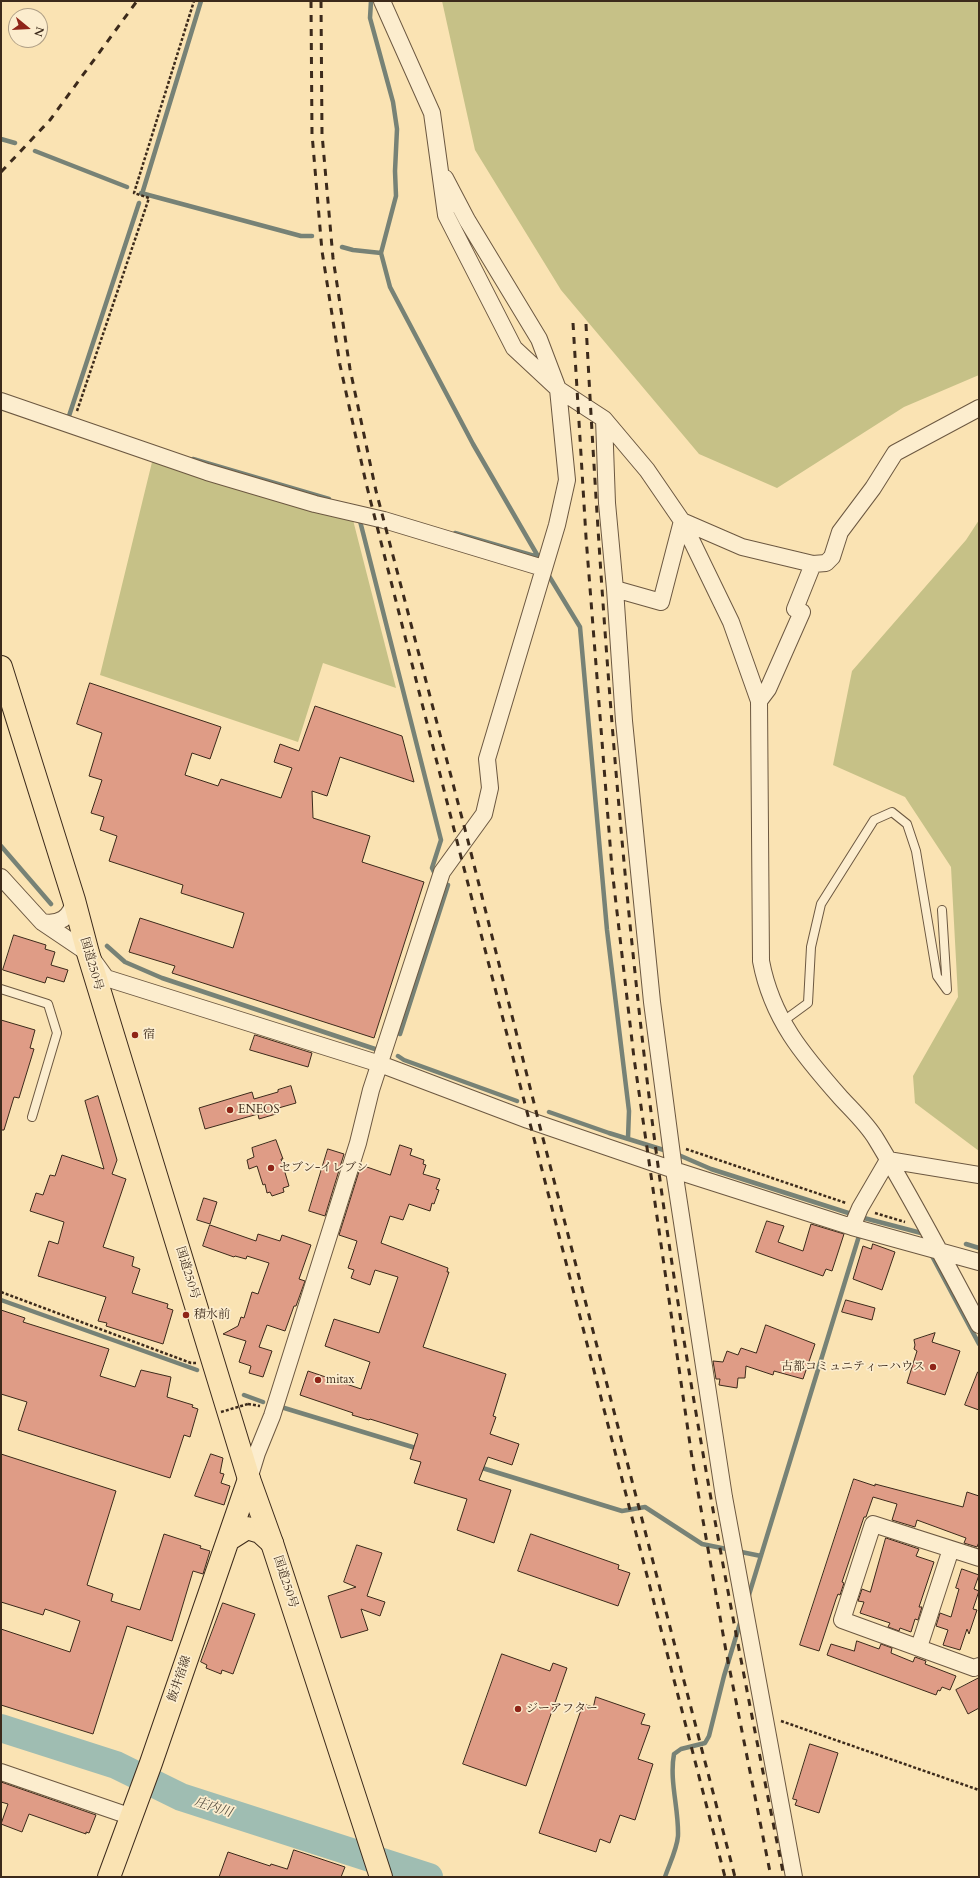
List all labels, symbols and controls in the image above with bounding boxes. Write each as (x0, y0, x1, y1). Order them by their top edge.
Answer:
north arrow (8, 8, 48, 48)
text: N (30, 25, 48, 38)
street label: 国道250号 (77, 936, 105, 992)
place label: 宿 (143, 1028, 155, 1042)
marker: 宿 (130, 1030, 140, 1040)
place label: ENEOS (238, 1103, 279, 1117)
marker: ENEOS (225, 1105, 235, 1115)
place label: セブン-イレブン (279, 1161, 368, 1175)
marker: セブン-イレブン (266, 1163, 276, 1173)
street label: 国道250号 (172, 1245, 202, 1301)
place label: 積水前 (194, 1308, 230, 1322)
marker: 積水前 (181, 1310, 191, 1320)
place label: 古都コミュニティーハウス (781, 1360, 925, 1374)
marker: 古都コミュニティーハウス (928, 1362, 938, 1372)
place label: mitax (326, 1373, 354, 1387)
marker: mitax (313, 1375, 323, 1385)
street label: 国道250号 (270, 1554, 300, 1610)
street label: 飯井宿線 (165, 1654, 195, 1704)
place label: ジーアフター (526, 1702, 598, 1716)
marker: ジーアフター (513, 1704, 523, 1714)
water label: 庄内川 (192, 1795, 234, 1821)

